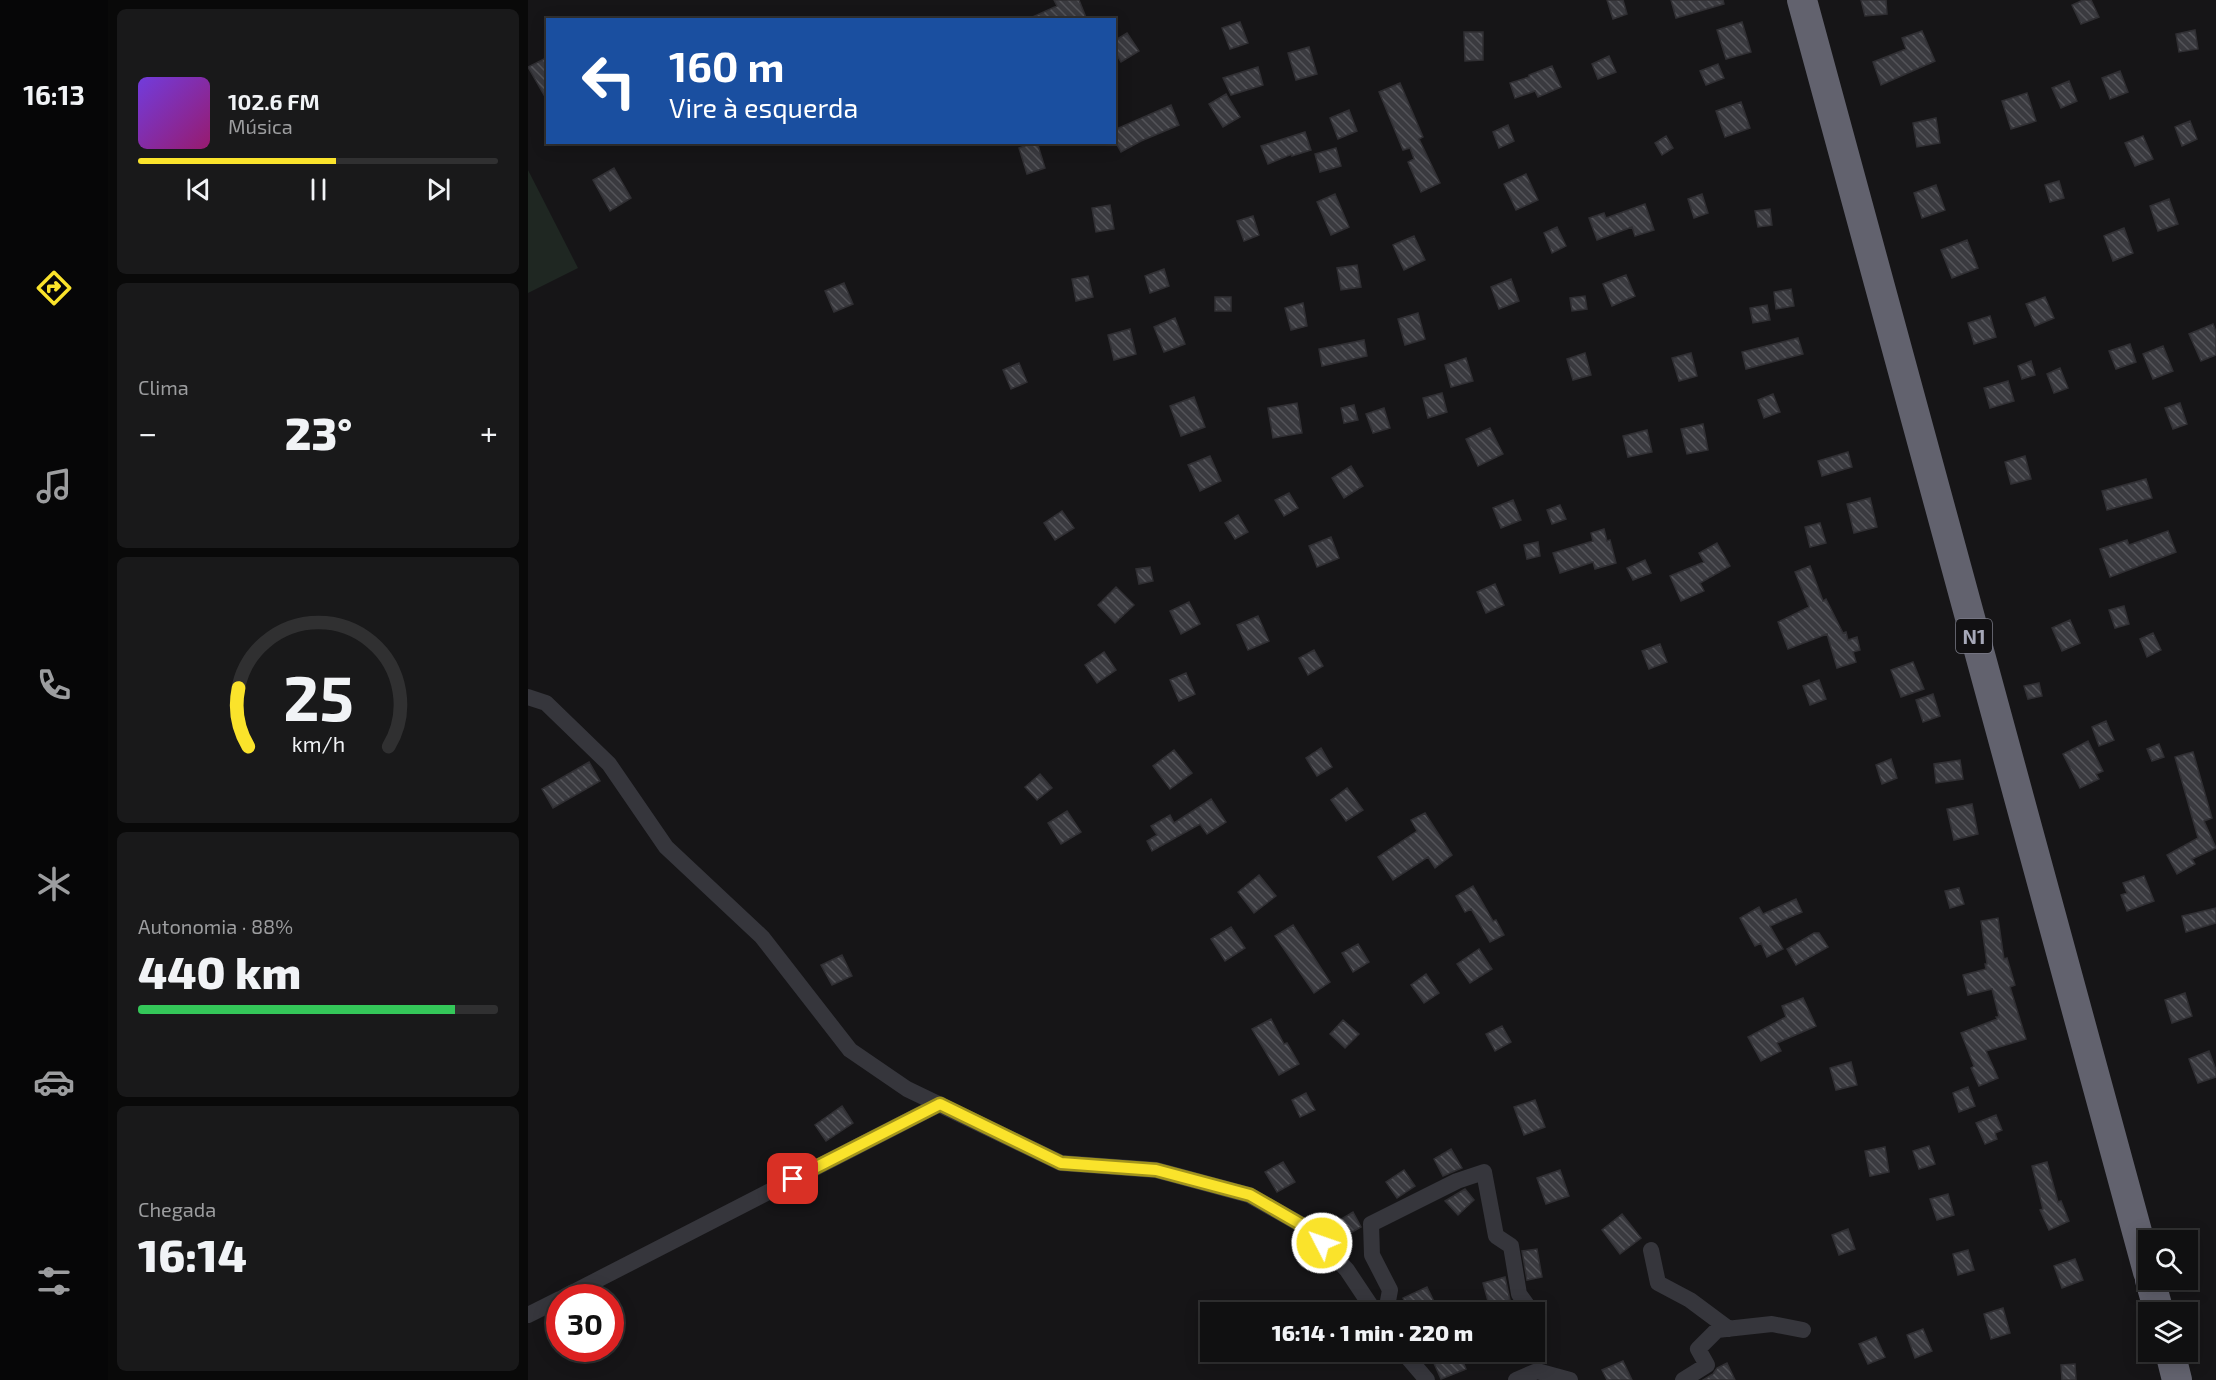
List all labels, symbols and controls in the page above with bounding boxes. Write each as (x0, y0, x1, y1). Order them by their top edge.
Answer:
text: 160 m (669, 40, 785, 90)
icon: left (570, 42, 648, 120)
text: 16:13 (23, 78, 85, 110)
text: 102.6 FM (228, 88, 320, 114)
text: Vire à esquerda (669, 91, 858, 123)
text: Música (228, 114, 293, 138)
icon: previous (182, 173, 215, 206)
icon: pause (302, 173, 335, 206)
icon: next (422, 173, 455, 206)
icon: directions (33, 267, 75, 309)
text: Clima (138, 375, 189, 399)
text: 23° (285, 405, 352, 459)
text: − (138, 412, 157, 452)
text: + (480, 412, 498, 452)
icon: music (33, 465, 75, 507)
road number: N1 (1956, 619, 1992, 653)
text: 25 (283, 659, 353, 734)
icon: phone (33, 664, 75, 706)
text: km/h (291, 731, 345, 756)
icon: climate (33, 863, 75, 905)
text: Autonomia · 88% (138, 914, 293, 938)
text: 440 km (138, 944, 301, 998)
icon: car (33, 1061, 75, 1103)
pin (767, 1153, 818, 1204)
icon: arrive (776, 1162, 809, 1195)
text: Chegada (138, 1197, 216, 1221)
position arrow (1290, 1211, 1354, 1275)
text: 16:14 (138, 1227, 247, 1281)
map controls (2138, 1230, 2198, 1362)
button: search (2138, 1230, 2198, 1290)
icon: filters (33, 1260, 75, 1302)
speed limit sign: 30 (546, 1284, 624, 1362)
button: layers (2138, 1302, 2198, 1362)
text: 16:14 · 1 min · 220 m (1272, 1319, 1473, 1345)

